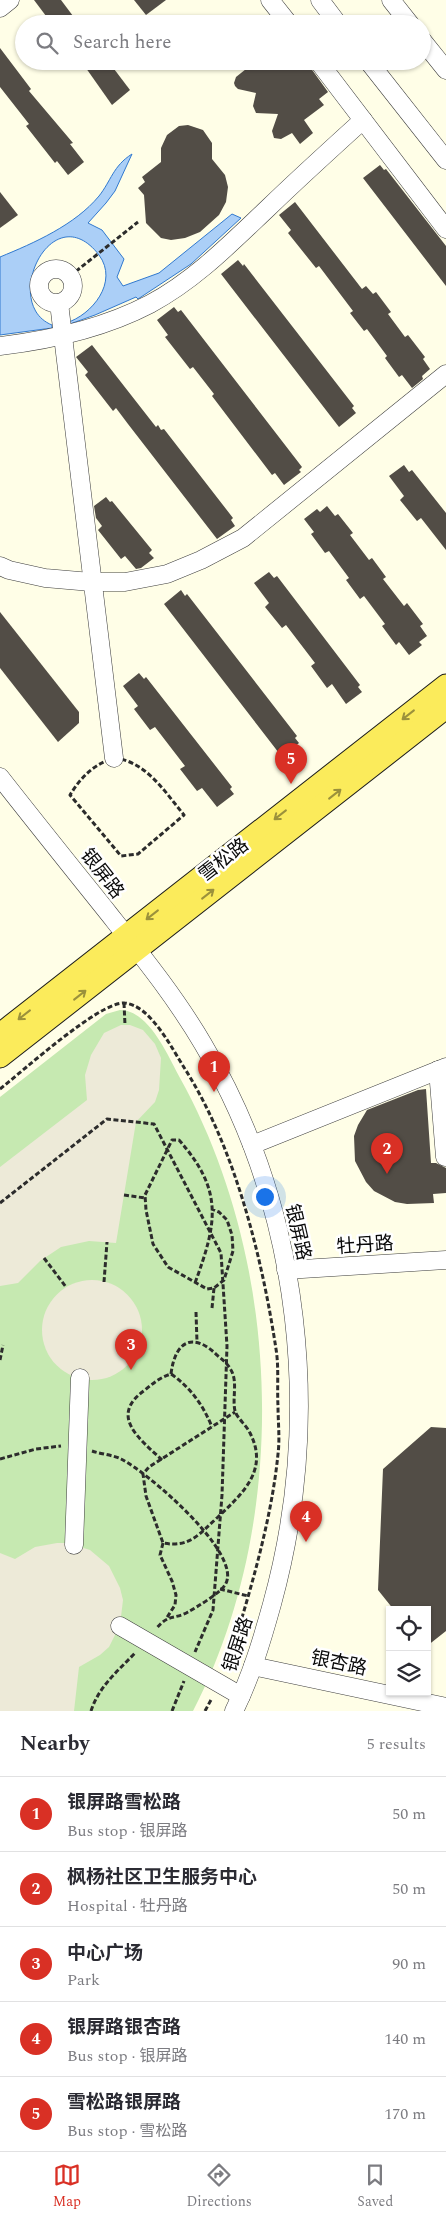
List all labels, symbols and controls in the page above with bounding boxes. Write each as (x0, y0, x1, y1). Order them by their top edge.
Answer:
search box (15, 15, 431, 70)
text: Search here (73, 28, 172, 57)
icon: search (33, 29, 61, 57)
one-way arrow (402, 709, 415, 720)
pin: 5 (275, 743, 307, 784)
one-way arrow (329, 789, 342, 800)
one-way arrow (274, 809, 287, 820)
street label: 雪松路 (193, 831, 255, 889)
street label: 银屏路 (73, 843, 131, 905)
one-way arrow (201, 889, 214, 900)
one-way arrow (146, 910, 159, 921)
one-way arrow (73, 989, 86, 1000)
one-way arrow (18, 1010, 31, 1021)
pin: 1 (198, 1051, 230, 1092)
pin: 2 (371, 1133, 403, 1174)
your location (252, 1184, 278, 1210)
street label: 银屏路 (277, 1201, 318, 1263)
street label: 牡丹路 (336, 1229, 395, 1262)
pin: 3 (115, 1329, 147, 1370)
pin: 4 (290, 1501, 322, 1542)
map controls (386, 1606, 431, 1696)
button: locate (386, 1606, 431, 1651)
street label: 银屏路 (216, 1613, 261, 1676)
street label: 银杏路 (308, 1643, 370, 1684)
button: layers (386, 1651, 431, 1696)
text: Nearby (20, 1728, 90, 1760)
text: 5 results (367, 1732, 426, 1756)
text: 银屏路雪松路 (67, 1788, 181, 1817)
text: 1 (32, 1802, 40, 1826)
text: 50 m (392, 1802, 426, 1826)
text: Bus stop · 银屏路 (67, 1819, 188, 1843)
text: 枫杨社区卫生服务中心 (67, 1863, 257, 1892)
text: 2 (32, 1877, 40, 1901)
text: 50 m (392, 1877, 426, 1901)
text: Hospital · 牡丹路 (67, 1894, 188, 1918)
text: 中心广场 (67, 1939, 143, 1968)
text: 3 (32, 1952, 40, 1976)
text: 90 m (392, 1952, 426, 1976)
text: Park (67, 1968, 100, 1992)
text: 银屏路银杏路 (67, 2013, 181, 2042)
text: 4 (32, 2027, 40, 2051)
text: 140 m (384, 2027, 426, 2051)
text: Bus stop · 银屏路 (67, 2044, 188, 2068)
text: 雪松路银屏路 (67, 2088, 181, 2117)
text: 5 (32, 2102, 40, 2126)
text: 170 m (384, 2102, 426, 2126)
text: Bus stop · 雪松路 (67, 2119, 188, 2143)
tab: Map (53, 2161, 81, 2212)
tab: Directions (186, 2161, 252, 2212)
tab: Saved (357, 2161, 393, 2212)

